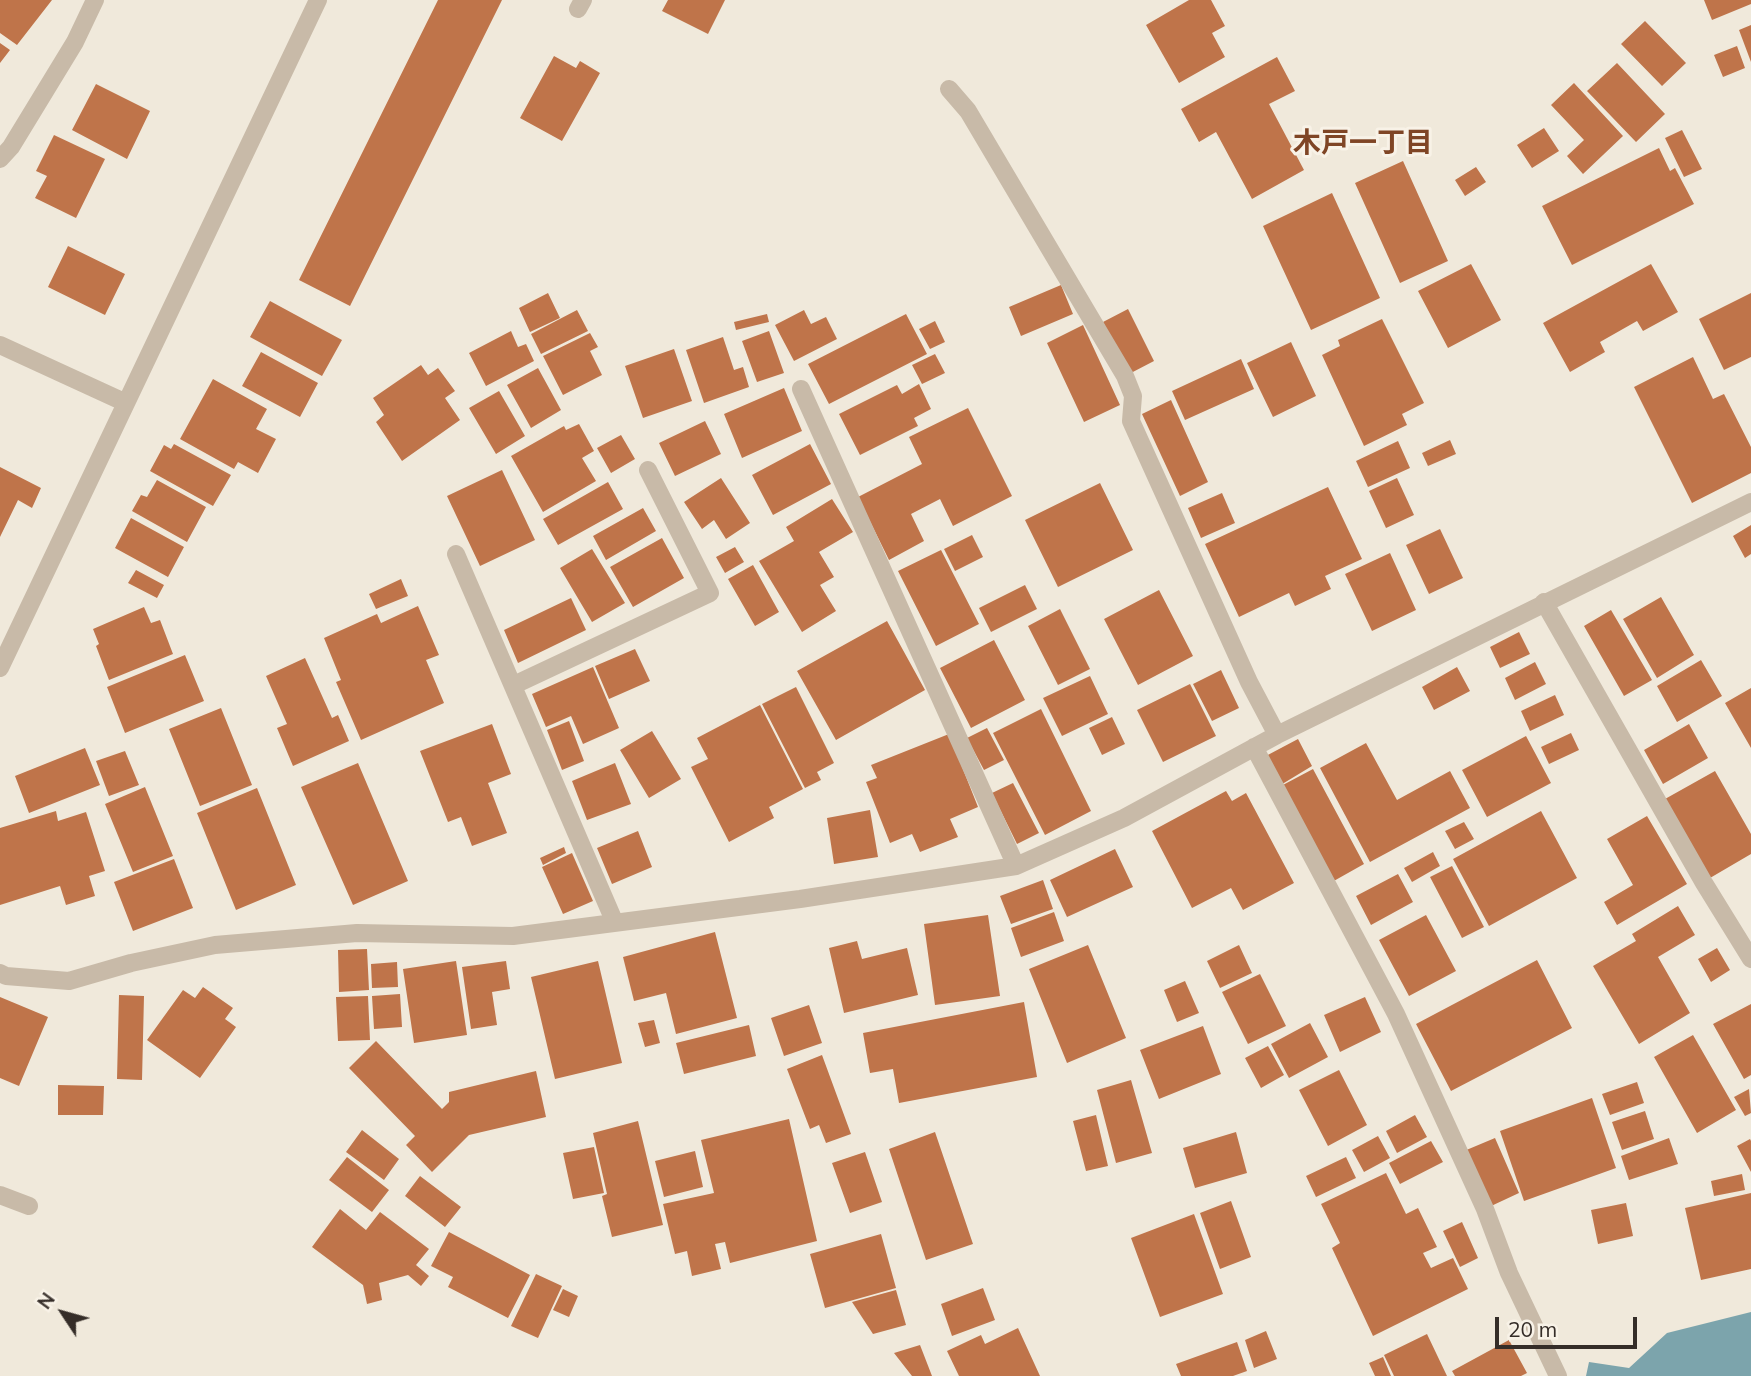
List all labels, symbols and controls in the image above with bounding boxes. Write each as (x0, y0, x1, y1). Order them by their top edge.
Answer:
district label: 木戸一丁目 (1293, 127, 1433, 161)
north arrow (28, 1278, 98, 1348)
text: N (32, 1288, 60, 1314)
scale bar (1499, 1302, 1641, 1346)
text: 20 m (1508, 1316, 1557, 1342)

